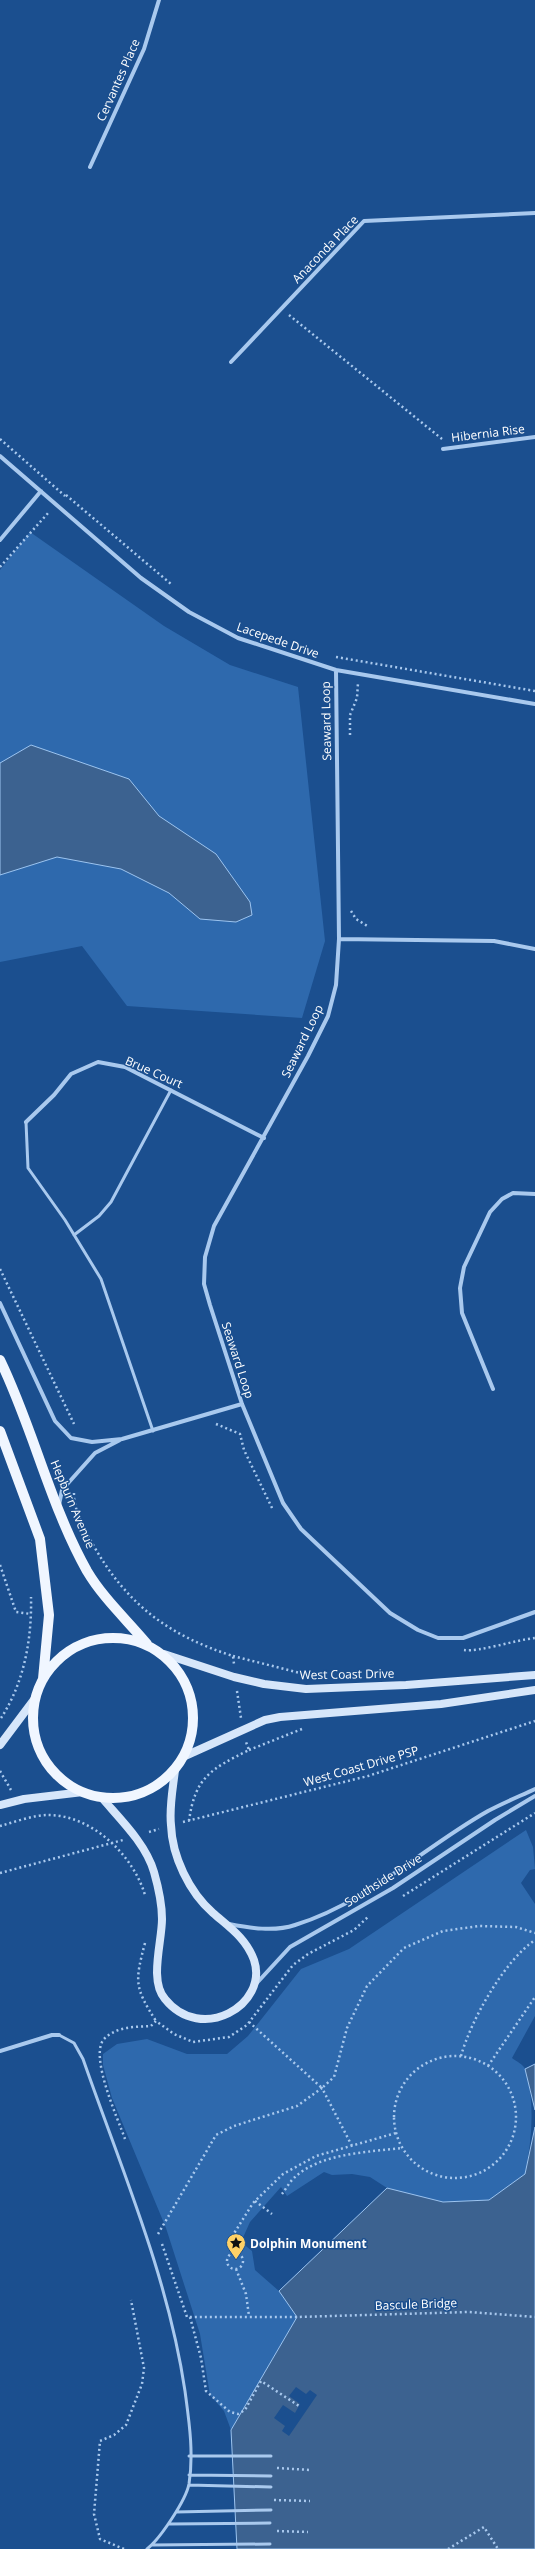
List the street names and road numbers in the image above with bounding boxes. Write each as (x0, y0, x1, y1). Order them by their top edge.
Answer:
street label: Cervantes Place (92, 36, 144, 124)
street label: Anaconda Place (288, 211, 362, 287)
street label: Hibernia Rise (450, 420, 526, 446)
street label: Lacepede Drive (235, 618, 322, 662)
street label: Seaward Loop (317, 681, 335, 761)
street label: Seaward Loop (277, 1002, 327, 1080)
street label: Brue Court (123, 1052, 185, 1092)
street label: Seaward Loop (218, 1320, 258, 1400)
street label: Hepburn Avenue (47, 1457, 99, 1551)
street label: West Coast Drive (299, 1665, 395, 1683)
street label: West Coast Drive PSP (301, 1741, 421, 1791)
street label: Southside Drive (341, 1849, 425, 1911)
street label: Bascule Bridge (375, 2294, 458, 2314)

